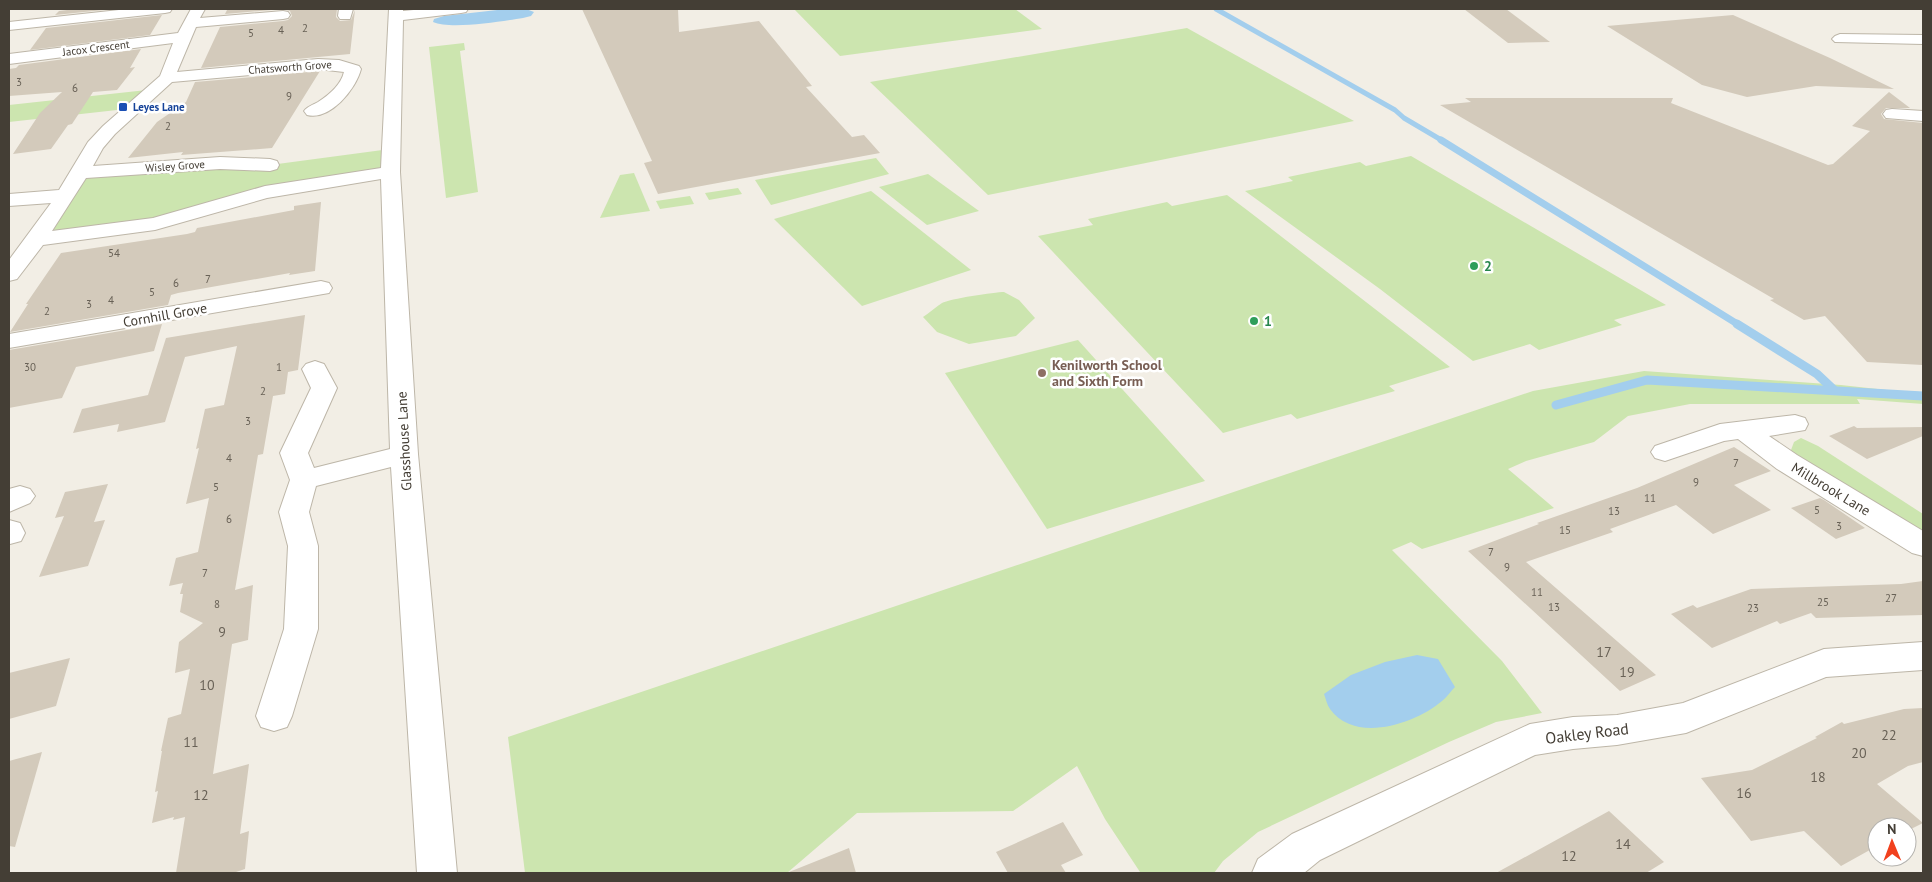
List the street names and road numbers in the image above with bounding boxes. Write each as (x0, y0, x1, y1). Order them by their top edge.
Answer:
street label: Jacox Crescent (61, 37, 131, 59)
street label: Chatsworth Grove (248, 57, 333, 77)
street label: Wisley Grove (145, 157, 206, 175)
street label: Cornhill Grove (122, 299, 208, 331)
street label: Glasshouse Lane (392, 391, 416, 491)
street label: Millbrook Lane (1788, 458, 1874, 520)
street label: Oakley Road (1544, 718, 1630, 748)

